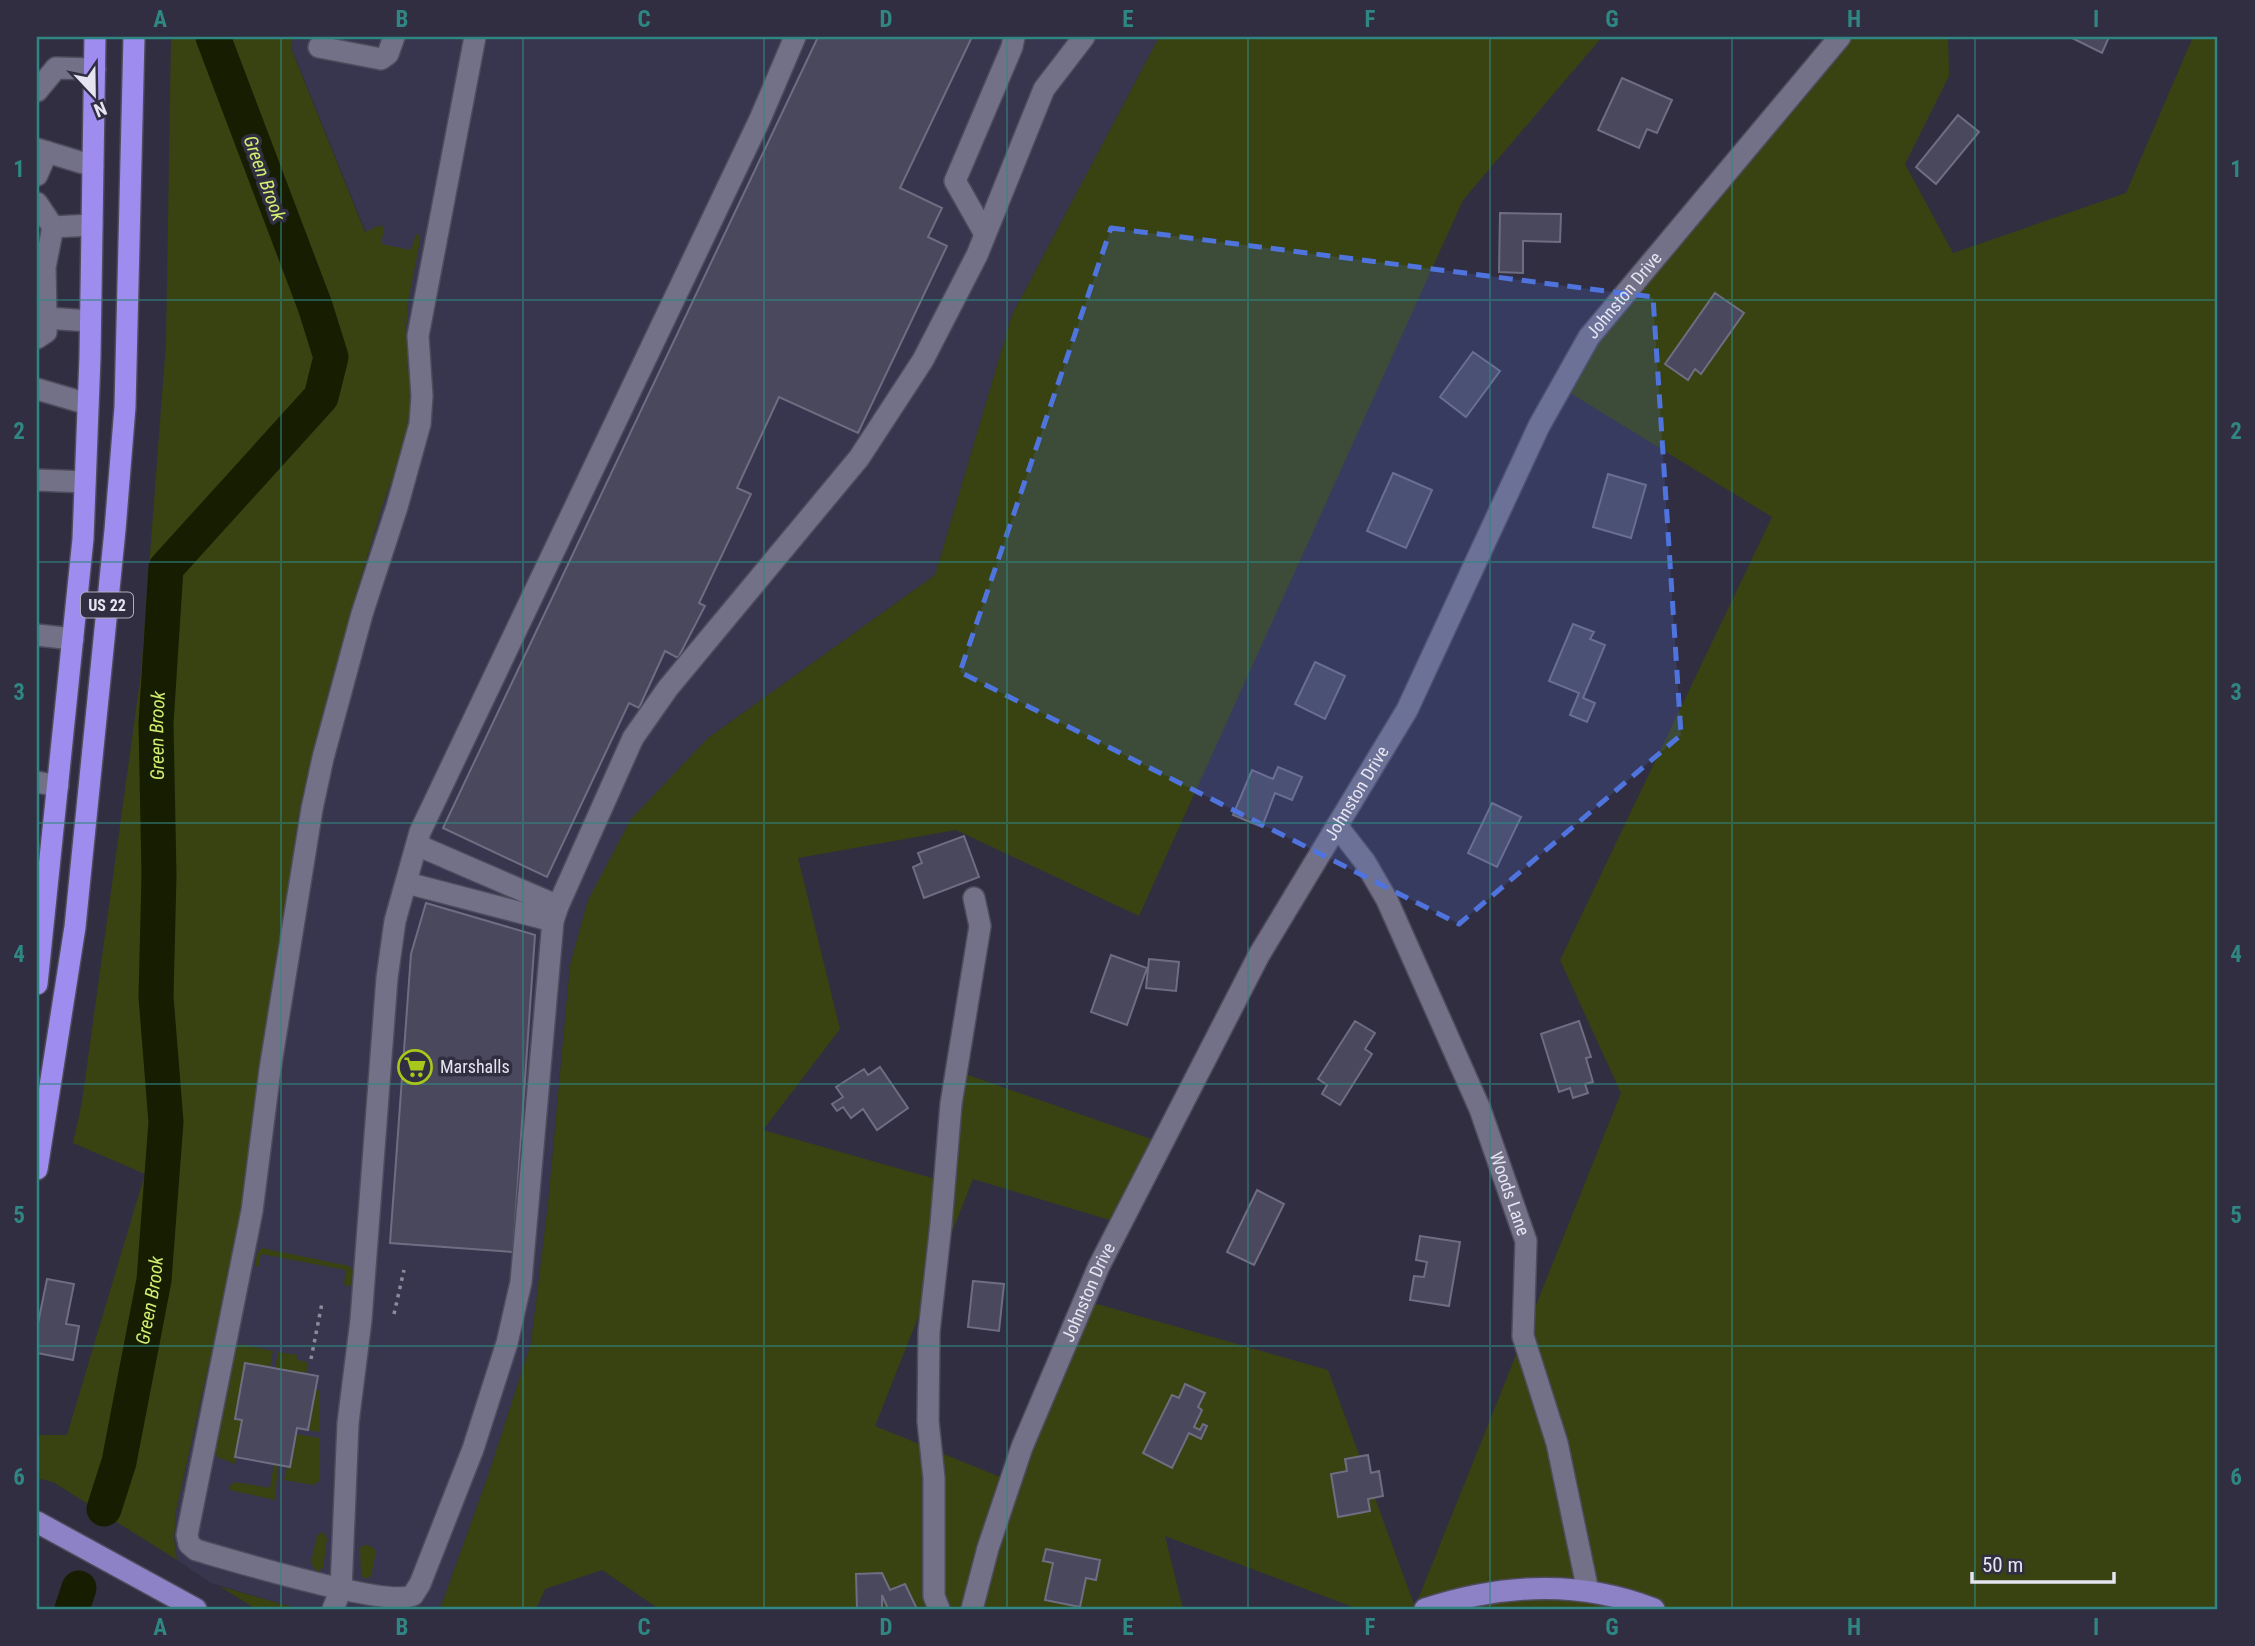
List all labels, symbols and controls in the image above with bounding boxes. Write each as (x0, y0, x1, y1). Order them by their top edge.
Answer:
text: A (153, 6, 167, 33)
text: B (396, 6, 408, 33)
text: C (637, 6, 651, 33)
text: D (880, 6, 893, 33)
text: E (1122, 6, 1134, 33)
text: F (1365, 6, 1376, 33)
text: G (1605, 6, 1619, 33)
text: H (1847, 6, 1861, 33)
text: I (2093, 6, 2099, 33)
north arrow (60, 60, 130, 130)
text: N (90, 96, 110, 122)
water label: Green Brook (238, 132, 291, 225)
text: 1 (13, 156, 25, 183)
text: 1 (2230, 156, 2242, 183)
street label: Johnston Drive (1581, 247, 1666, 342)
text: 2 (13, 418, 25, 445)
text: 2 (2230, 418, 2242, 445)
road number: US 22 (81, 592, 133, 618)
text: 3 (13, 679, 25, 706)
text: 3 (2230, 679, 2242, 706)
water label: Green Brook (145, 690, 170, 780)
street label: Johnston Drive (1320, 742, 1393, 844)
text: 4 (13, 941, 25, 968)
text: 4 (2230, 941, 2242, 968)
supermarket icon: Marshalls (396, 1048, 434, 1086)
place label: Marshalls (440, 1056, 510, 1077)
street label: Woods Lane (1486, 1149, 1534, 1238)
text: 5 (13, 1202, 25, 1229)
text: 5 (2230, 1202, 2242, 1229)
street label: Johnston Drive (1057, 1239, 1119, 1345)
water label: Green Brook (131, 1255, 168, 1346)
text: 6 (13, 1464, 25, 1491)
text: 6 (2230, 1464, 2242, 1491)
scale bar (1972, 1541, 2113, 1585)
text: 50 m (1982, 1553, 2023, 1577)
text: A (153, 1614, 167, 1641)
text: B (396, 1614, 408, 1641)
text: C (637, 1614, 651, 1641)
text: D (880, 1614, 893, 1641)
text: E (1122, 1614, 1134, 1641)
text: F (1365, 1614, 1376, 1641)
text: G (1605, 1614, 1619, 1641)
text: H (1847, 1614, 1861, 1641)
text: I (2093, 1614, 2099, 1641)

